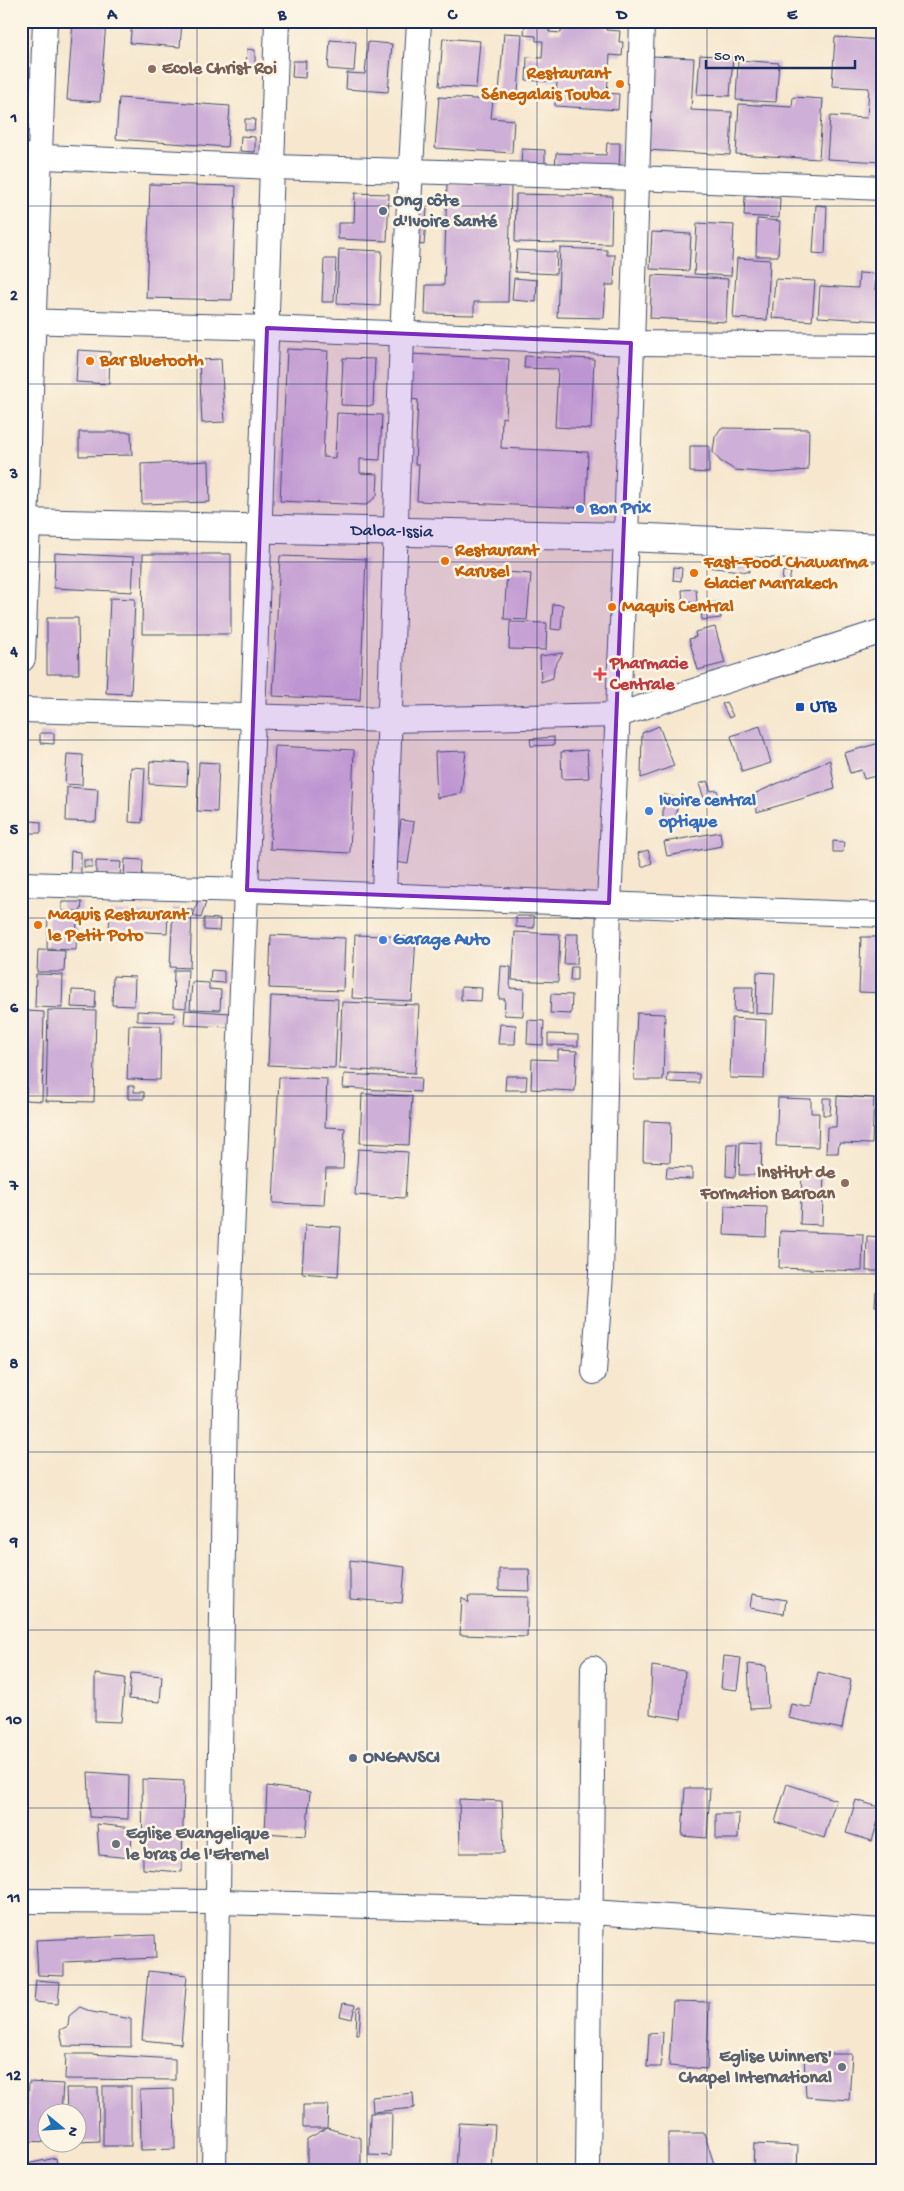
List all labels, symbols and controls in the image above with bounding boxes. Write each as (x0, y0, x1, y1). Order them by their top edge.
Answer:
text: A (106, 7, 118, 26)
text: B (277, 7, 287, 26)
text: C (447, 7, 458, 26)
text: D (615, 7, 628, 26)
text: E (787, 7, 798, 26)
scale bar (706, 38, 855, 70)
text: 50 m (714, 48, 745, 66)
place label: Ecole Christ Roi (162, 59, 277, 80)
marker: Ecole Christ Roi (146, 63, 158, 75)
place label: Restaurant Sénegalais Touba (481, 64, 612, 106)
marker: Restaurant Sénegalais Touba (614, 78, 626, 90)
text: 1 (10, 110, 17, 129)
place label: Ong côte d'Ivoire Santé (393, 191, 498, 233)
marker: Ong côte d'Ivoire Santé (377, 205, 389, 217)
text: 2 (10, 288, 18, 307)
place label: Bar Bluetooth (99, 351, 204, 372)
marker: Bar Bluetooth (84, 355, 96, 367)
text: 3 (9, 466, 18, 485)
place label: Bon Prix (589, 499, 652, 520)
marker: Bon Prix (574, 503, 586, 515)
street label: Daloa-Issia (350, 520, 434, 543)
place label: Restaurant Karusel (454, 541, 540, 583)
place label: Fast-Food Chawarma Glacier Marrakech (703, 553, 869, 595)
marker: Restaurant Karusel (439, 555, 451, 567)
marker: Fast-Food Chawarma Glacier Marrakech (688, 567, 700, 579)
place label: Maquis Central (622, 597, 734, 618)
marker: Maquis Central (606, 601, 618, 613)
text: 4 (9, 644, 18, 663)
place label: Pharmacie Centrale (609, 654, 689, 696)
marker: Pharmacie Centrale (594, 668, 606, 680)
place label: UTB (810, 697, 837, 718)
marker: UTB (794, 701, 806, 713)
place label: Ivoire central optique (658, 791, 756, 833)
marker: Ivoire central optique (643, 805, 655, 817)
text: 5 (10, 822, 19, 841)
place label: Maquis Restaurant le Petit Poto (47, 905, 190, 947)
marker: Maquis Restaurant le Petit Poto (32, 919, 44, 931)
place label: Garage Auto (393, 930, 491, 951)
marker: Garage Auto (377, 934, 389, 946)
text: 6 (10, 1000, 19, 1019)
place label: Institut de Formation Baroan (699, 1163, 836, 1205)
marker: Institut de Formation Baroan (839, 1177, 851, 1189)
text: 7 (9, 1178, 19, 1197)
text: 8 (10, 1356, 19, 1375)
text: 9 (9, 1534, 18, 1553)
text: 10 (5, 1712, 22, 1731)
place label: ONGAVSCI (363, 1748, 440, 1769)
marker: ONGAVSCI (347, 1752, 359, 1764)
place label: Eglise Evangelique le bras de l'Eternel (125, 1824, 270, 1866)
marker: Eglise Evangelique le bras de l'Eternel (110, 1838, 122, 1850)
text: 11 (7, 1890, 20, 1909)
place label: Eglise Winners' Chapel International (678, 2047, 832, 2089)
marker: Eglise Winners' Chapel International (836, 2061, 848, 2073)
text: 12 (6, 2068, 21, 2087)
north arrow (38, 2104, 88, 2154)
text: N (62, 2124, 81, 2138)

